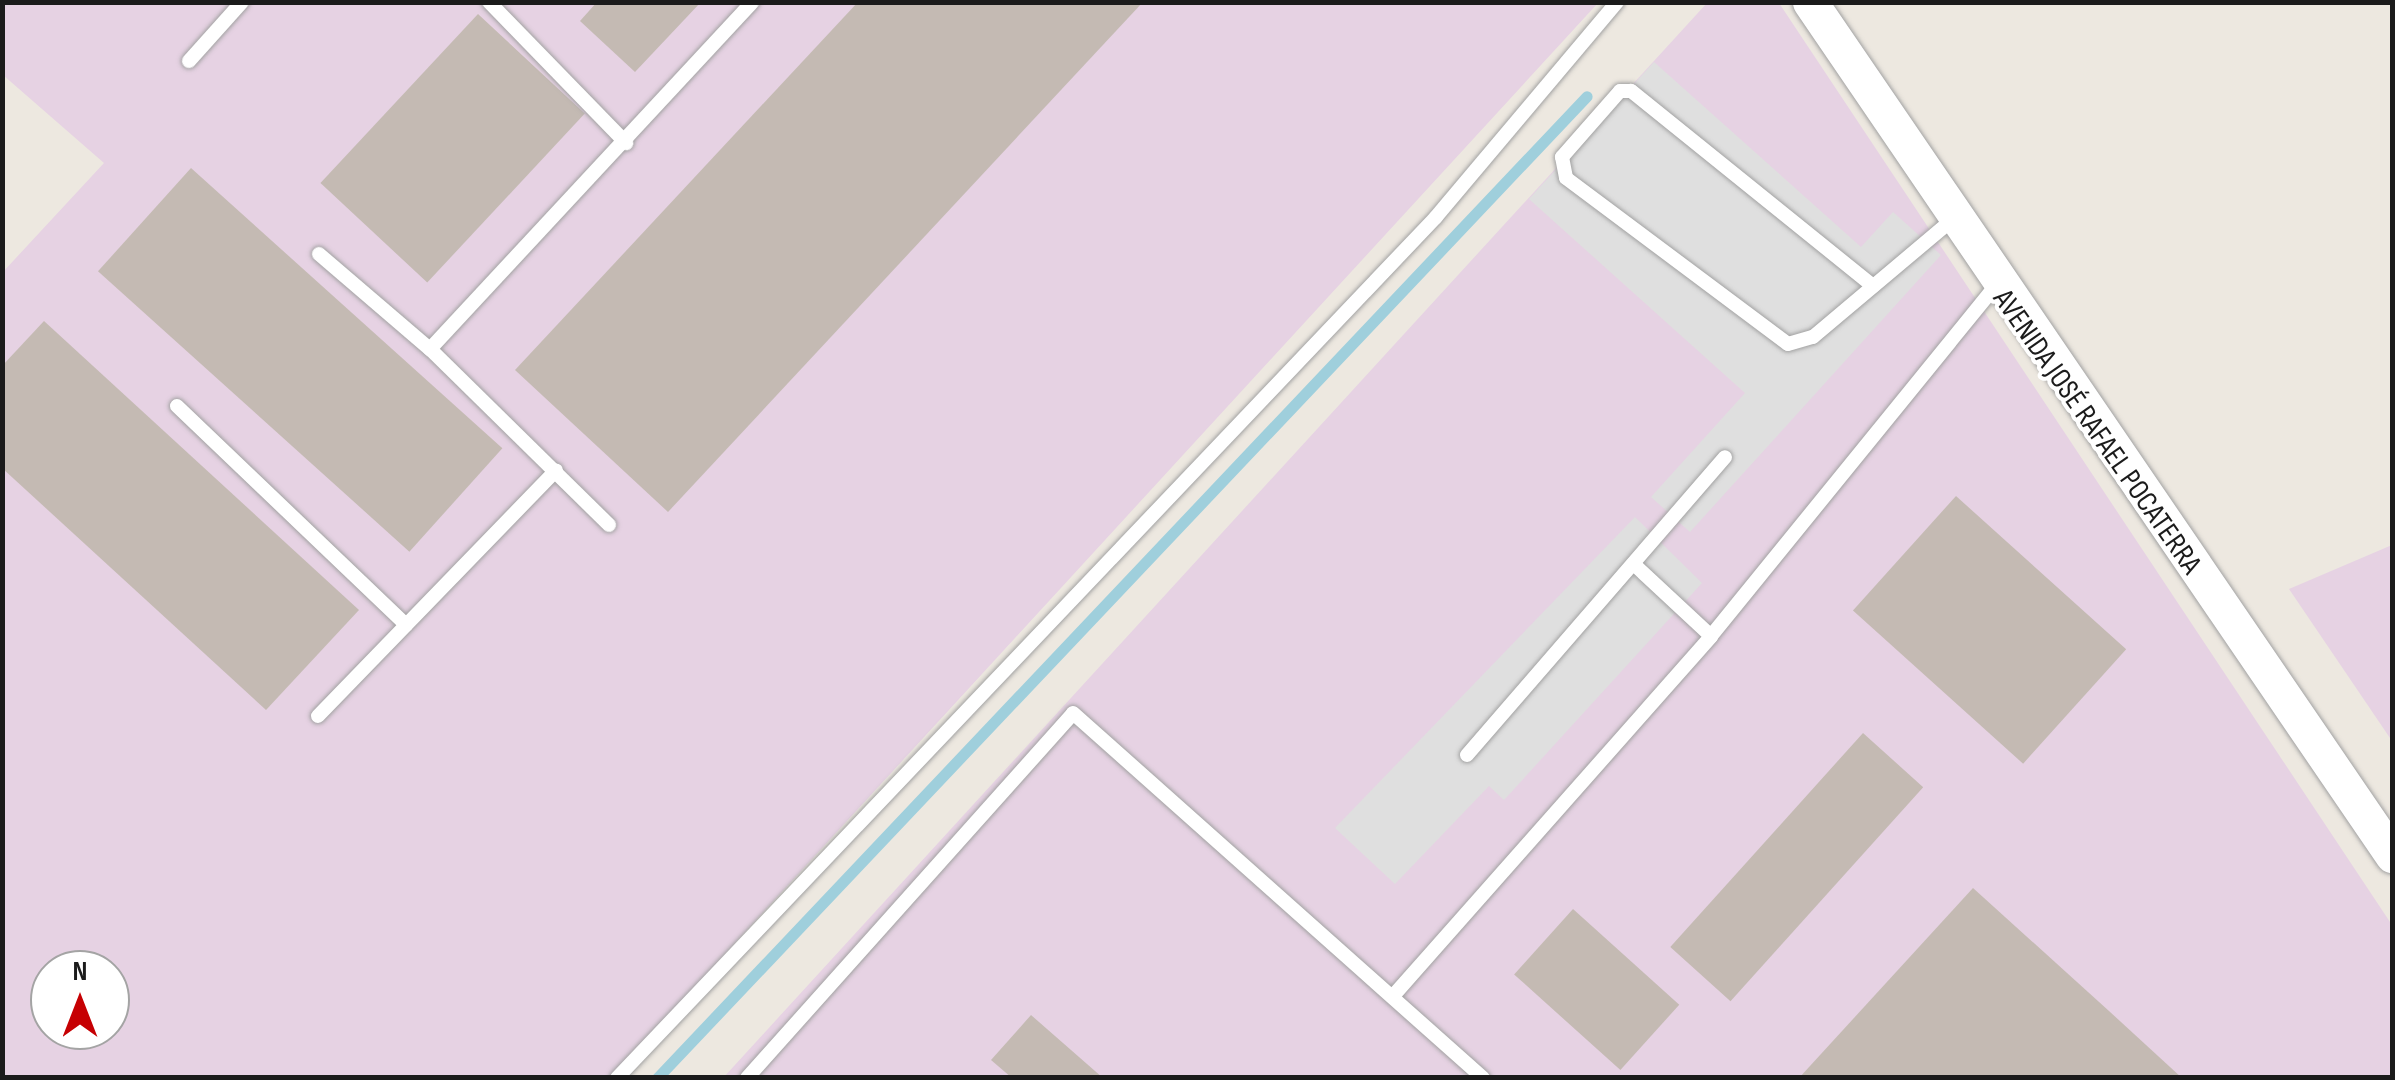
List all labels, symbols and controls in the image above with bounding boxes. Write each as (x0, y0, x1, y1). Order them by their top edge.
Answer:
street label: AVENIDA JOSÉ RAFAEL POCATERRA (1985, 283, 2209, 581)
north arrow (30, 950, 130, 1050)
text: N (73, 955, 87, 988)

